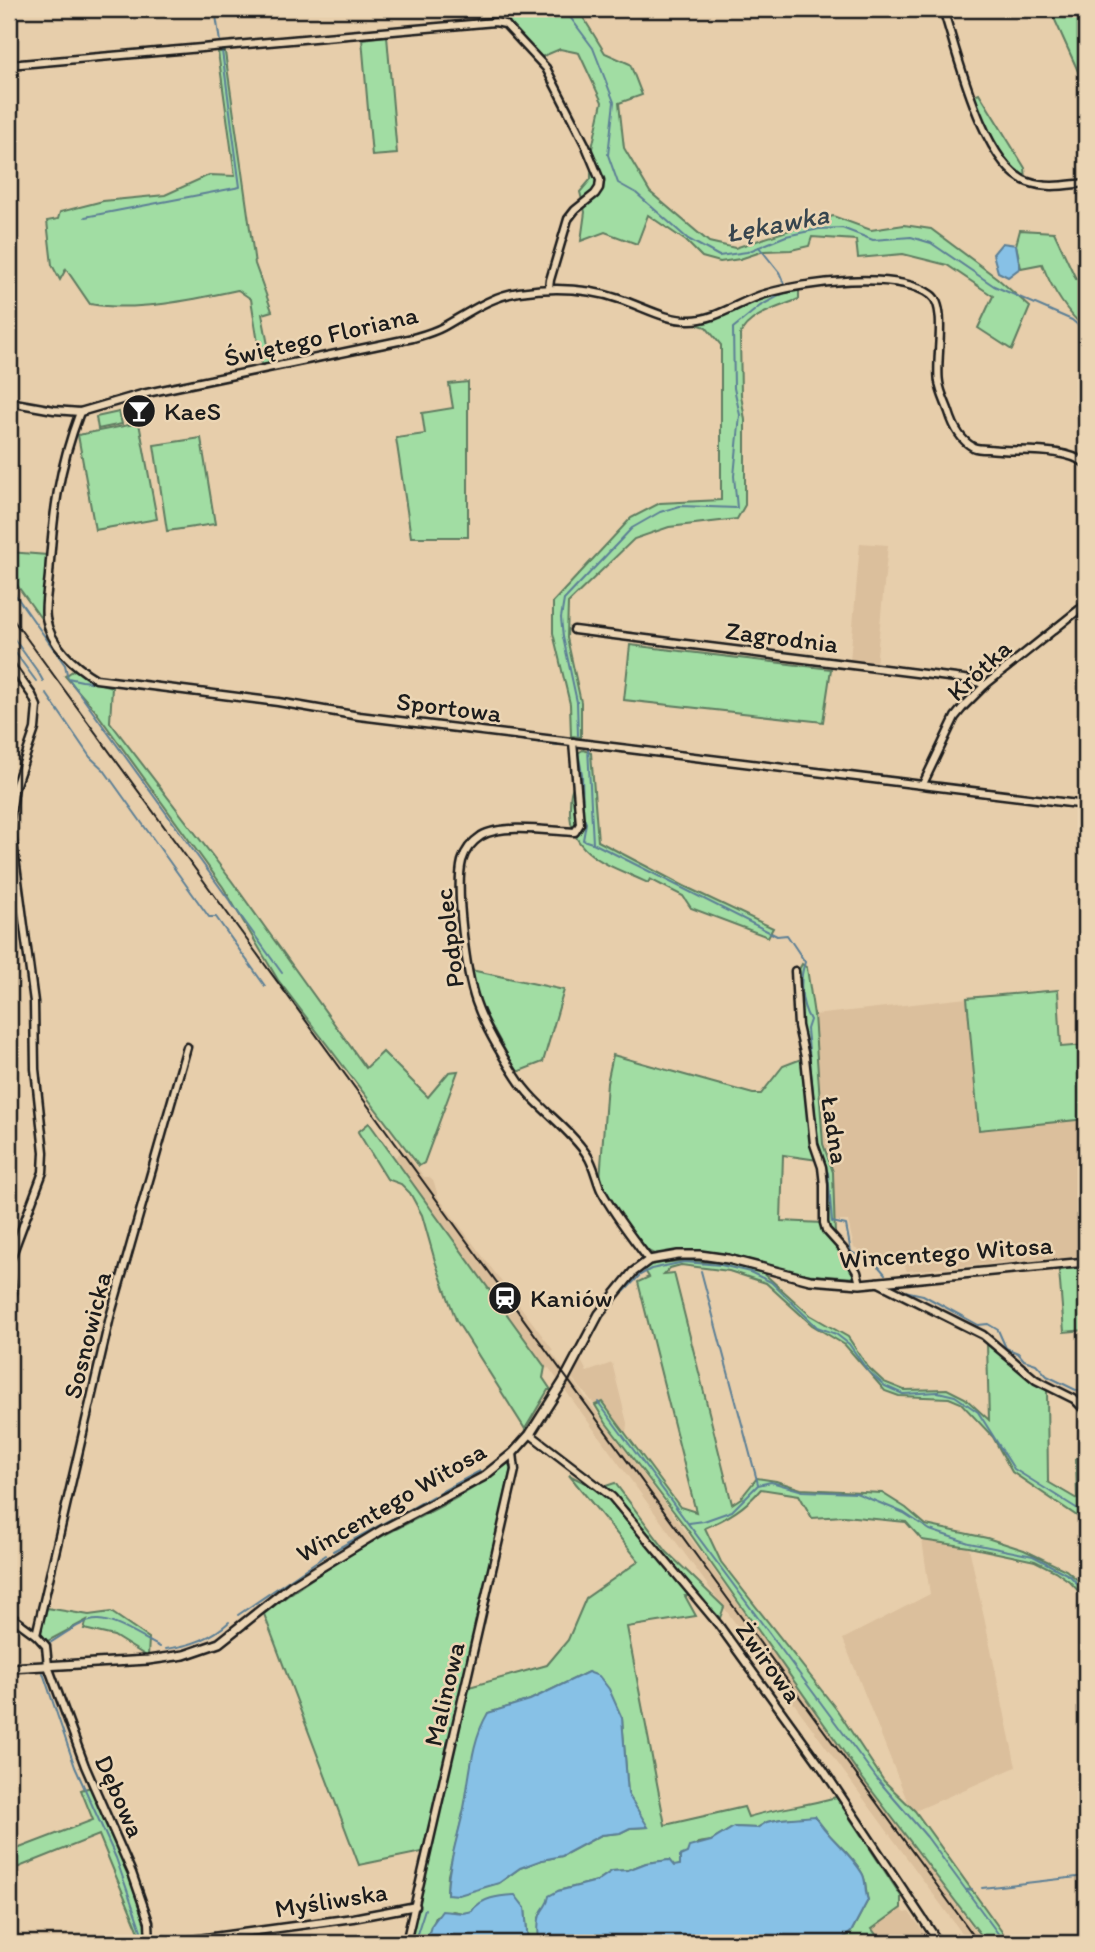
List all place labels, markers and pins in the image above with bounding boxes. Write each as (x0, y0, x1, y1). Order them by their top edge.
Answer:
bar icon: KaeS (120, 392, 158, 430)
place label: KaeS (164, 395, 221, 427)
station icon: Kaniów (486, 1279, 524, 1317)
place label: Kaniów (530, 1282, 613, 1314)

